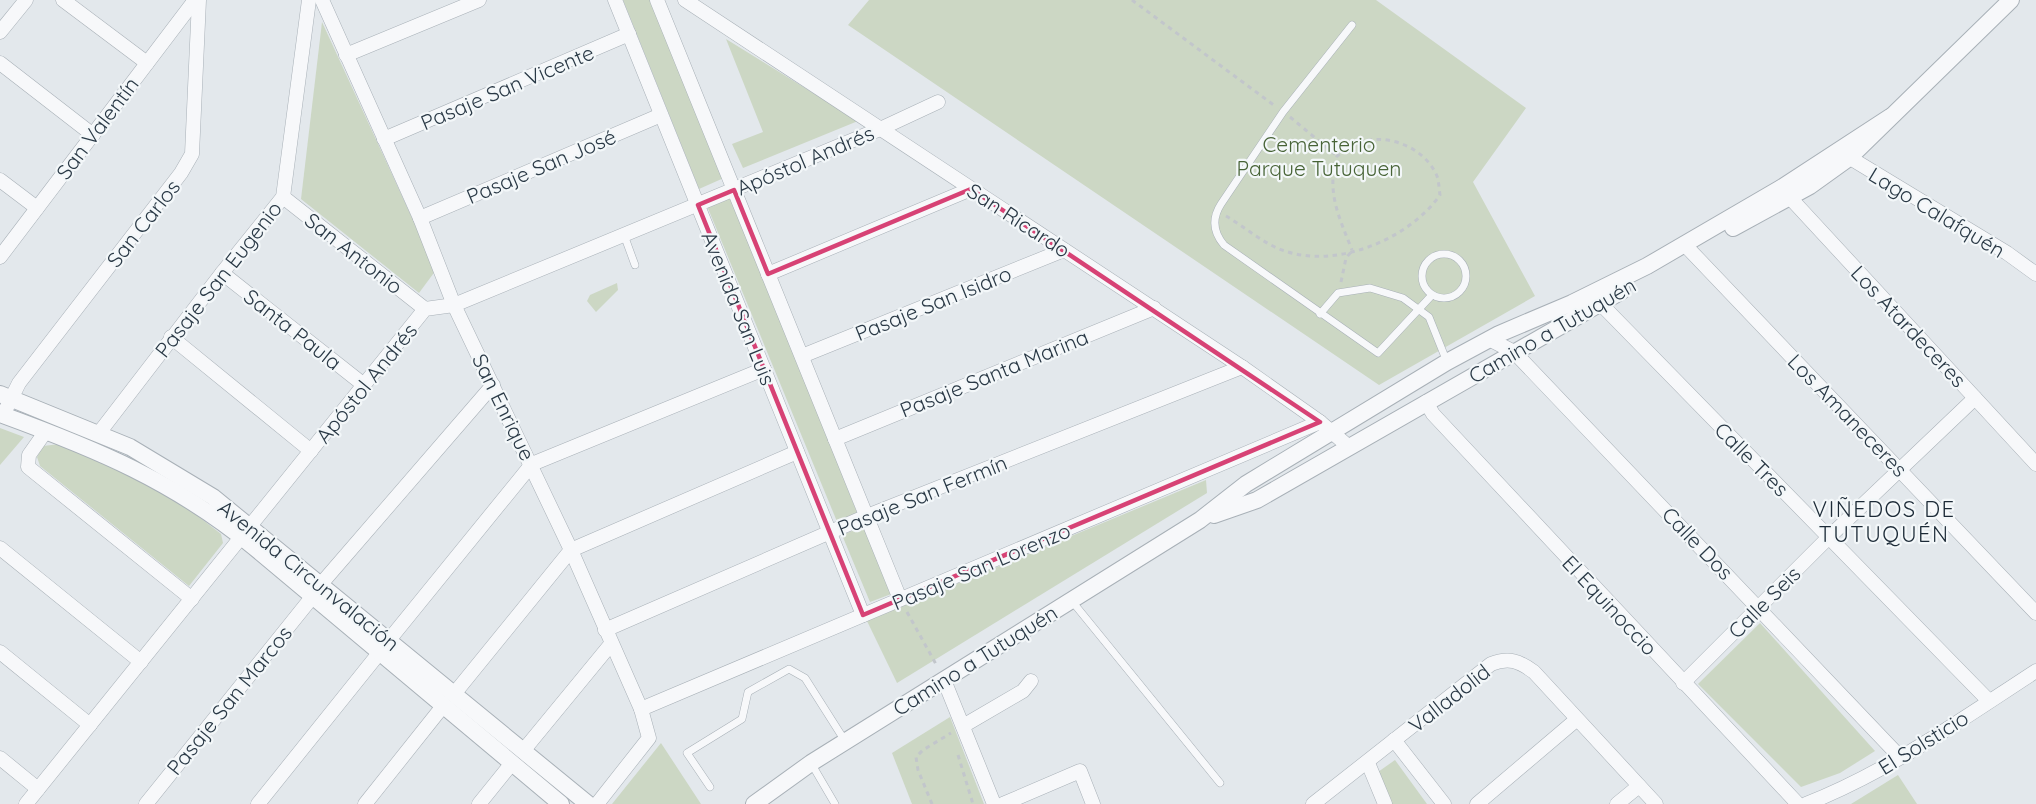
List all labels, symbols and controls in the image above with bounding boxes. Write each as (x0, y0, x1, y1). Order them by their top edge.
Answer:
street label: Pasaje San Vicente (416, 39, 598, 135)
street label: San Valentín (50, 72, 144, 184)
street label: Apóstol Andrés (732, 119, 878, 201)
street label: Pasaje San José (462, 123, 620, 209)
park label: Cementerio Parque Tutuquen (1237, 131, 1401, 181)
street label: Lago Calafquén (1864, 161, 2010, 263)
street label: San Carlos (101, 174, 185, 272)
street label: San Ricardo (963, 177, 1075, 263)
street label: Pasaje San Eugenio (149, 196, 287, 362)
street label: San Antonio (300, 207, 408, 299)
street label: Avenida San Luis (696, 227, 782, 389)
street label: Pasaje San Isidro (851, 260, 1015, 346)
street label: Los Atardeceres (1846, 260, 1972, 392)
street label: Camino a Tutuquén (1464, 271, 1640, 389)
street label: Santa Paula (239, 283, 347, 375)
street label: Apóstol Andrés (310, 318, 422, 448)
street label: Pasaje Santa Marina (896, 323, 1092, 423)
street label: Los Amaneceres (1783, 348, 1913, 482)
street label: San Enrique (467, 349, 541, 465)
street label: Calle Tres (1709, 416, 1795, 502)
street label: Pasaje San Fermín (833, 449, 1011, 541)
street label: Avenida Circunvalación (213, 494, 405, 656)
district label: VIÑEDOS DE TUTUQUÉN (1813, 495, 1956, 548)
street label: Calle Dos (1657, 501, 1739, 585)
street label: Pasaje San Lorenzo (888, 517, 1074, 615)
street label: El Equinoccio (1557, 550, 1663, 660)
street label: Calle Seis (1722, 560, 1806, 644)
street label: Camino a Tutuquén (888, 599, 1062, 721)
street label: Pasaje San Marcos (161, 620, 297, 780)
street label: Valladolid (1403, 658, 1495, 738)
street label: El Solsticio (1873, 704, 1973, 780)

